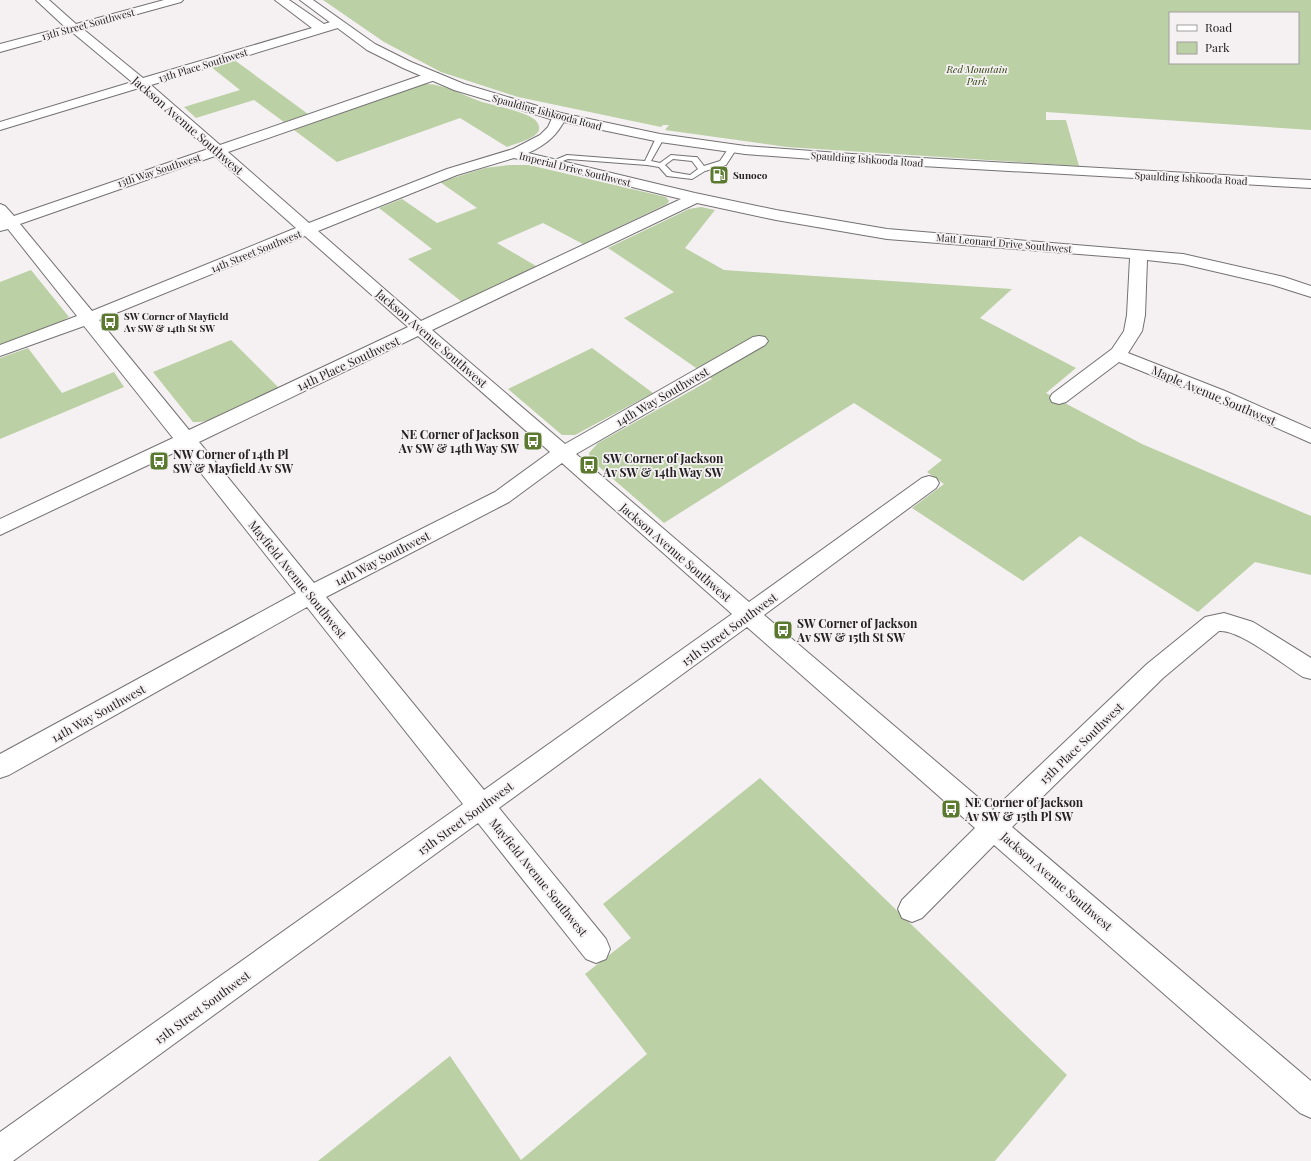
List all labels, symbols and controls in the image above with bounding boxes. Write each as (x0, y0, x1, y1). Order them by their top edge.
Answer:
street label: 13th Street Southwest (40, 5, 137, 43)
legend (1169, 12, 1299, 64)
text: Road (1205, 19, 1232, 35)
text: Park (1205, 39, 1230, 55)
street label: 13th Place Southwest (157, 45, 250, 85)
park label: Red Mountain Park (945, 62, 1008, 88)
street label: Jackson Avenue Southwest (128, 72, 248, 178)
street label: Spaulding Ishkooda Road (491, 91, 604, 133)
street label: Imperial Drive Southwest (518, 148, 633, 190)
street label: Spaulding Ishkooda Road (810, 148, 924, 170)
street label: 13th Way Southwest (115, 150, 203, 190)
fuel station icon: Sunoco (708, 164, 730, 186)
place label: Sunoco (733, 168, 768, 182)
street label: Spaulding Ishkooda Road (1134, 168, 1248, 188)
street label: 14th Street Southwest (209, 226, 304, 276)
street label: Matt Leonard Drive Southwest (936, 230, 1073, 256)
street label: Jackson Avenue Southwest (372, 285, 492, 391)
place label: SW Corner of Mayfield Av SW & 14th St SW (123, 309, 228, 335)
bus stop icon: SW Corner of Mayfield Av SW & 14th St SW (99, 311, 121, 333)
street label: 14th Place Southwest (294, 332, 403, 394)
street label: Maple Avenue Southwest (1149, 361, 1279, 429)
street label: 14th Way Southwest (612, 362, 712, 429)
place label: NE Corner of Jackson Av SW & 14th Way SW (398, 426, 520, 456)
bus stop icon: NE Corner of Jackson Av SW & 14th Way SW (522, 430, 544, 452)
place label: NW Corner of 14th Pl SW & Mayfield Av SW (173, 446, 294, 476)
bus stop icon: NW Corner of 14th Pl SW & Mayfield Av SW (148, 450, 170, 472)
place label: SW Corner of Jackson Av SW & 14th Way SW (602, 450, 724, 480)
bus stop icon: SW Corner of Jackson Av SW & 14th Way SW (578, 454, 600, 476)
street label: Jackson Avenue Southwest (616, 499, 736, 605)
street label: Mayfield Avenue Southwest (245, 517, 351, 642)
street label: 14th Way Southwest (331, 527, 433, 589)
street label: 15th Street Southwest (678, 588, 781, 669)
place label: SW Corner of Jackson Av SW & 15th St SW (796, 615, 918, 645)
bus stop icon: SW Corner of Jackson Av SW & 15th St SW (772, 619, 794, 641)
street label: 14th Way Southwest (48, 680, 149, 745)
street label: 15th Place Southwest (1036, 698, 1127, 787)
street label: 15th Street Southwest (414, 777, 517, 858)
place label: NE Corner of Jackson Av SW & 15th Pl SW (964, 794, 1084, 824)
bus stop icon: NE Corner of Jackson Av SW & 15th Pl SW (940, 798, 962, 820)
street label: Mayfield Avenue Southwest (486, 815, 592, 940)
street label: Jackson Avenue Southwest (997, 828, 1117, 934)
street label: 15th Street Southwest (151, 966, 254, 1047)

